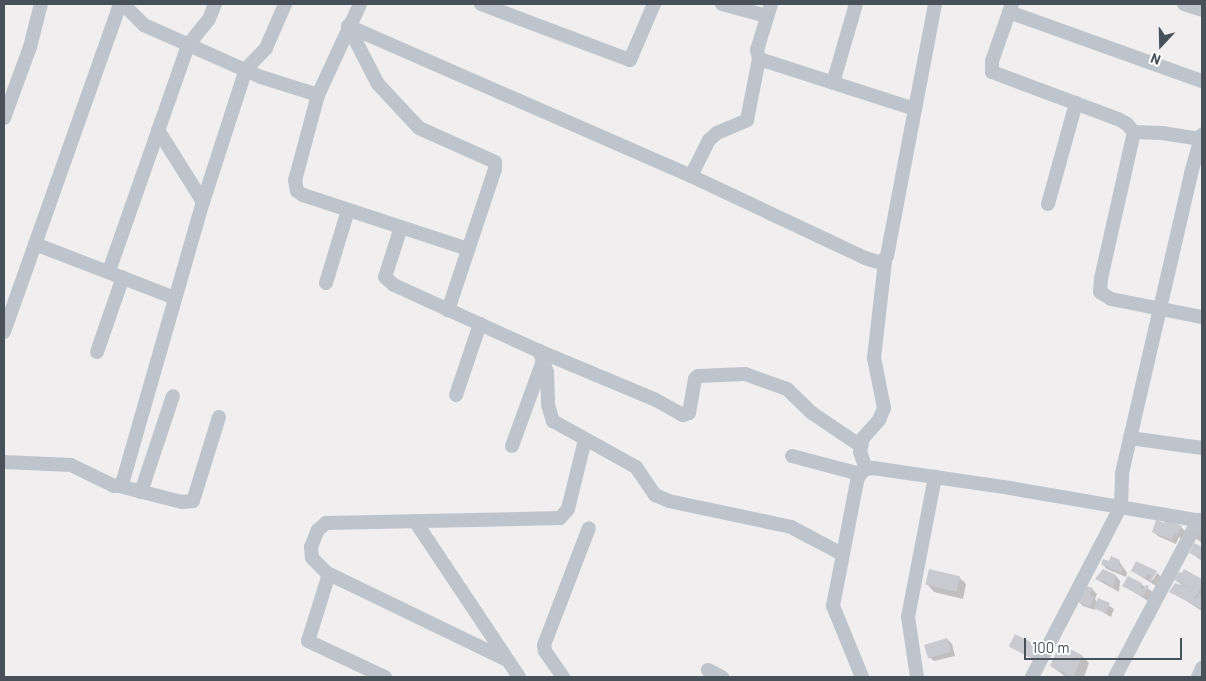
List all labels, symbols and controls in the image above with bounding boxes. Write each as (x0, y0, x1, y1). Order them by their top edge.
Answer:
north arrow (1136, 20, 1186, 70)
text: N (1148, 50, 1163, 69)
scale bar (1026, 628, 1184, 660)
text: 100 m (1032, 638, 1070, 656)

